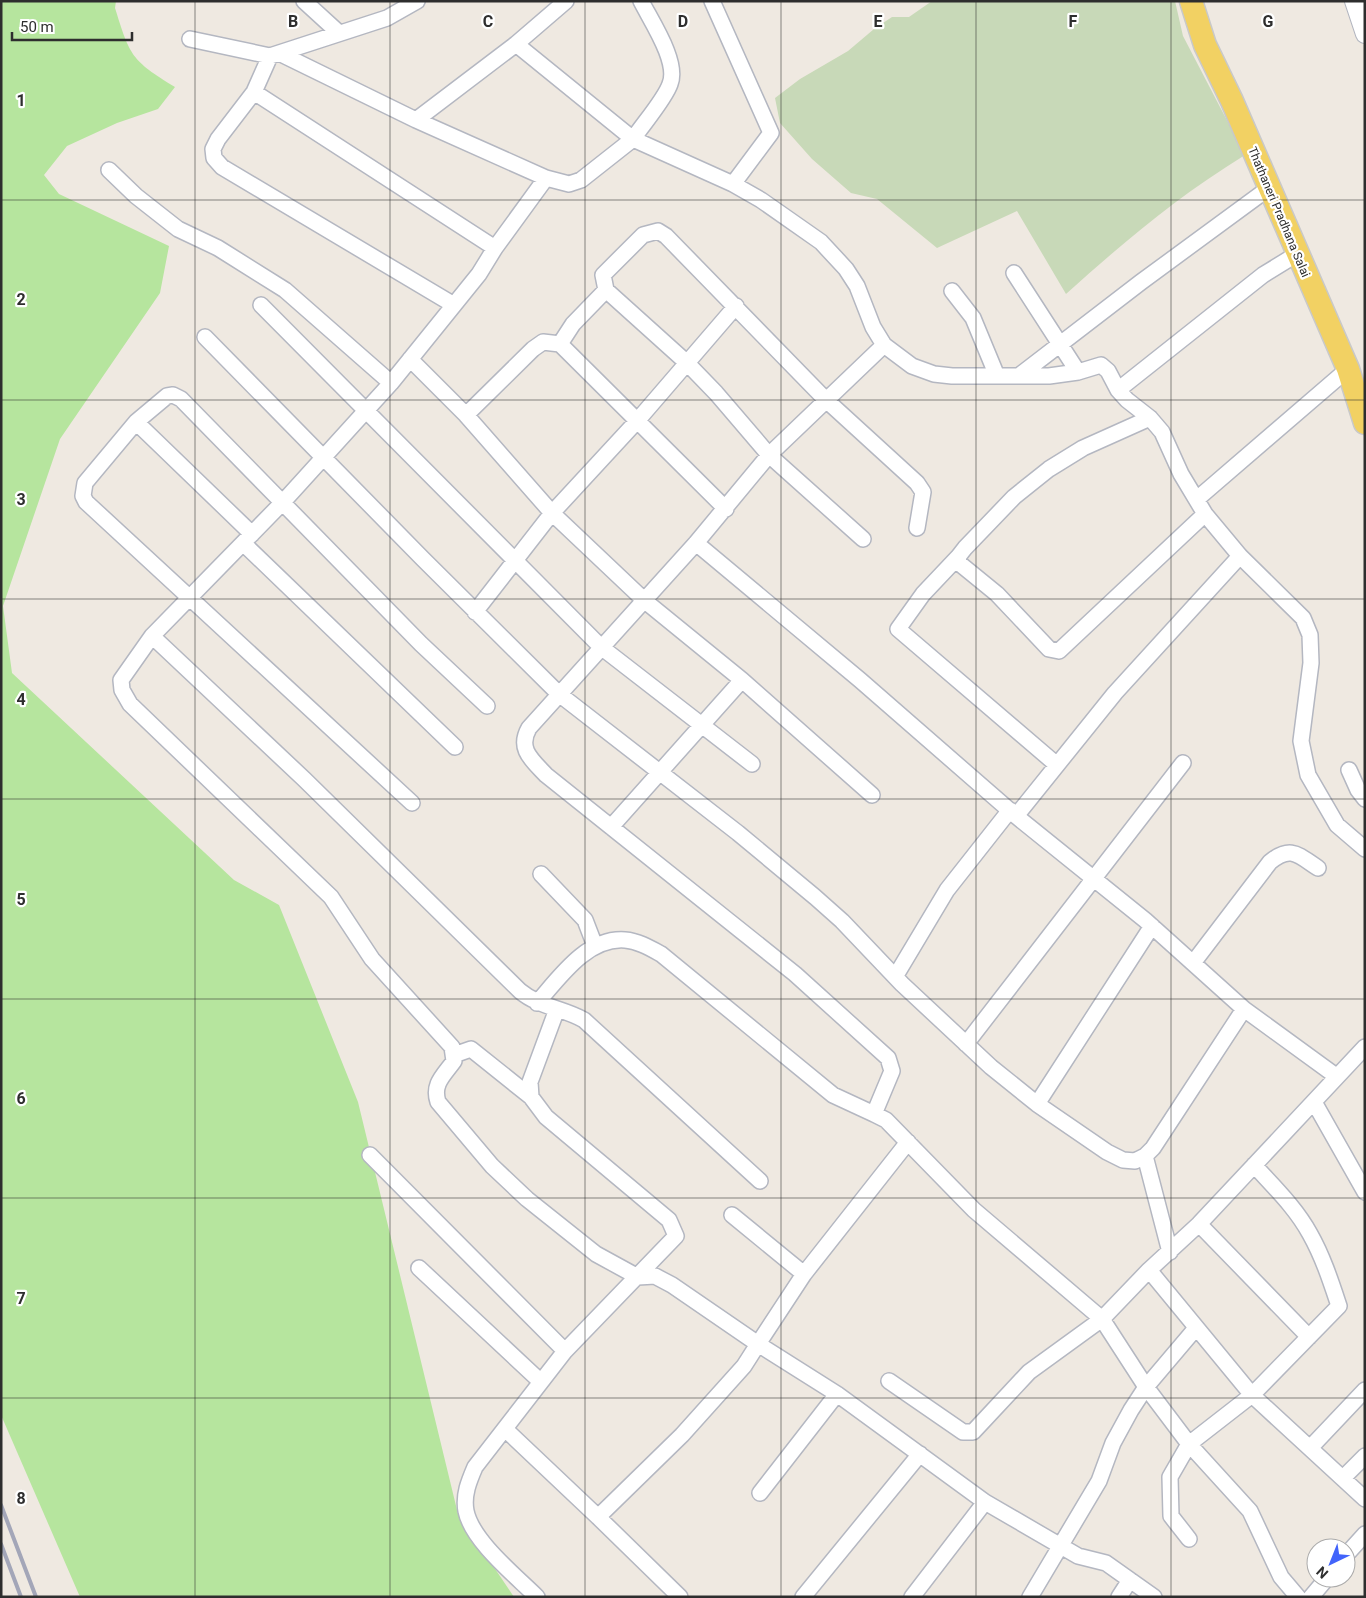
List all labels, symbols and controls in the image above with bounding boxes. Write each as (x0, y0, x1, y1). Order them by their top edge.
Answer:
scale bar (12, 10, 132, 42)
text: B (288, 12, 298, 31)
text: C (483, 12, 493, 31)
text: D (678, 12, 688, 31)
text: E (874, 12, 883, 31)
text: F (1069, 12, 1078, 31)
text: G (1263, 12, 1274, 31)
text: 50 m (20, 18, 54, 36)
text: 1 (16, 91, 26, 110)
street label: Thathaneri Pradhana Salai (1245, 145, 1313, 279)
text: 2 (16, 290, 26, 309)
text: 3 (16, 490, 26, 509)
text: 4 (16, 690, 26, 709)
text: 5 (16, 890, 26, 909)
text: 6 (16, 1089, 26, 1108)
text: 7 (16, 1289, 26, 1308)
text: 8 (16, 1489, 26, 1508)
north arrow (1306, 1538, 1356, 1588)
text: N (1313, 1563, 1331, 1582)

